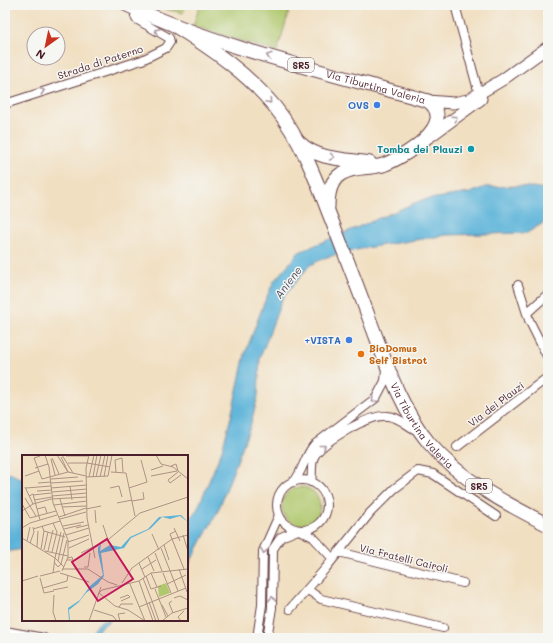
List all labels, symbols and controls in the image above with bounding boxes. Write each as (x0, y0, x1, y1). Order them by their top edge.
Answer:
north arrow (26, 26, 66, 66)
one-way arrow (154, 28, 162, 35)
street label: Strada di Paterno (55, 42, 145, 82)
text: N (33, 46, 48, 63)
one-way arrow (266, 52, 273, 61)
road number: SR5 (288, 58, 314, 72)
street label: Via Tiburtina Valeria (324, 66, 427, 107)
one-way arrow (38, 87, 45, 96)
one-way arrow (265, 97, 272, 104)
place label: OVS (348, 98, 369, 112)
marker: OVS (372, 100, 382, 110)
one-way arrow (450, 116, 457, 123)
place label: Tomba dei Plauzi (377, 142, 463, 156)
marker: Tomba dei Plauzi (466, 144, 476, 154)
one-way arrow (329, 152, 335, 161)
water label: Aniene (271, 263, 305, 301)
place label: +VISTA (305, 333, 341, 347)
marker: +VISTA (344, 335, 354, 345)
place label: BioDomus Self Bistrot (369, 341, 428, 367)
marker: BioDomus Self Bistrot (356, 349, 366, 359)
street label: Via dei Plauzi (465, 378, 527, 430)
street label: Via Tiburtina Valeria (388, 380, 457, 472)
one-way arrow (372, 395, 379, 402)
one-way arrow (318, 445, 326, 452)
inset map (22, 455, 188, 621)
road number: SR5 (466, 479, 492, 493)
street label: Via Fratelli Cairoli (358, 540, 450, 576)
one-way arrow (260, 548, 269, 554)
one-way arrow (268, 596, 276, 602)

